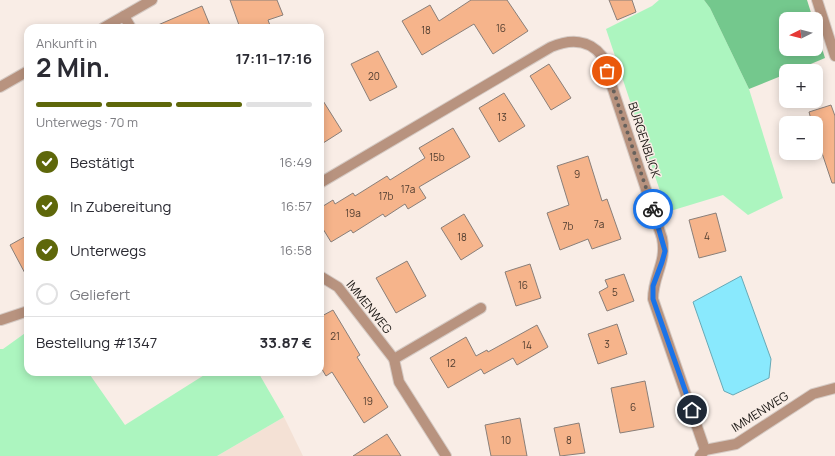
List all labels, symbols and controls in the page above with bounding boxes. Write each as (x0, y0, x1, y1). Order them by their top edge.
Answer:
north arrow (779, 12, 823, 56)
map controls (779, 12, 823, 160)
house number: 16 (496, 21, 506, 35)
house number: 18 (421, 23, 431, 37)
text: Ankunft in (36, 34, 97, 52)
text: 17:11–17:16 (236, 48, 312, 69)
text: 2 Min. (36, 49, 110, 85)
pin (590, 54, 624, 88)
icon: bag (596, 60, 618, 82)
button: + (779, 64, 823, 108)
house number: 20 (368, 69, 380, 83)
street label: BURGENBLICK (624, 100, 665, 181)
house number: 13 (497, 110, 507, 124)
text: Unterwegs · 70 m (36, 113, 138, 131)
button: − (779, 116, 823, 160)
house number: 15b (429, 150, 445, 164)
icon: check (36, 151, 58, 173)
text: Bestätigt (70, 152, 135, 173)
text: 16:49 (279, 153, 312, 171)
house number: 9 (574, 167, 580, 181)
house number: 17a (401, 182, 415, 196)
house number: 17b (379, 189, 393, 203)
courier (633, 189, 673, 229)
icon: check (36, 195, 58, 217)
text: In Zubereitung (70, 196, 171, 217)
text: 16:57 (281, 197, 312, 215)
icon: bike (642, 198, 664, 220)
house number: 19a (345, 206, 361, 220)
house number: 7a (594, 217, 604, 231)
house number: 7b (563, 219, 574, 233)
house number: 4 (704, 229, 710, 243)
house number: 18 (457, 230, 467, 244)
icon: check (36, 239, 58, 261)
text: Unterwegs (70, 240, 146, 261)
text: 16:58 (280, 241, 312, 259)
street label: IMMENWEG (343, 276, 397, 337)
house number: 16 (518, 278, 528, 292)
text: Geliefert (70, 284, 130, 305)
house number: 5 (612, 285, 618, 299)
house number: 21 (330, 329, 340, 343)
text: Bestellung #1347 (36, 332, 157, 353)
text: 33.87 € (260, 332, 312, 353)
house number: 3 (604, 337, 610, 351)
house number: 14 (522, 338, 532, 352)
house number: 12 (446, 356, 456, 370)
street label: IMMENWEG (728, 387, 792, 436)
pin (675, 393, 709, 427)
house number: 19 (363, 394, 373, 408)
icon: home (681, 399, 703, 421)
house number: 6 (630, 400, 636, 414)
house number: 10 (501, 433, 511, 447)
house number: 8 (566, 433, 572, 447)

